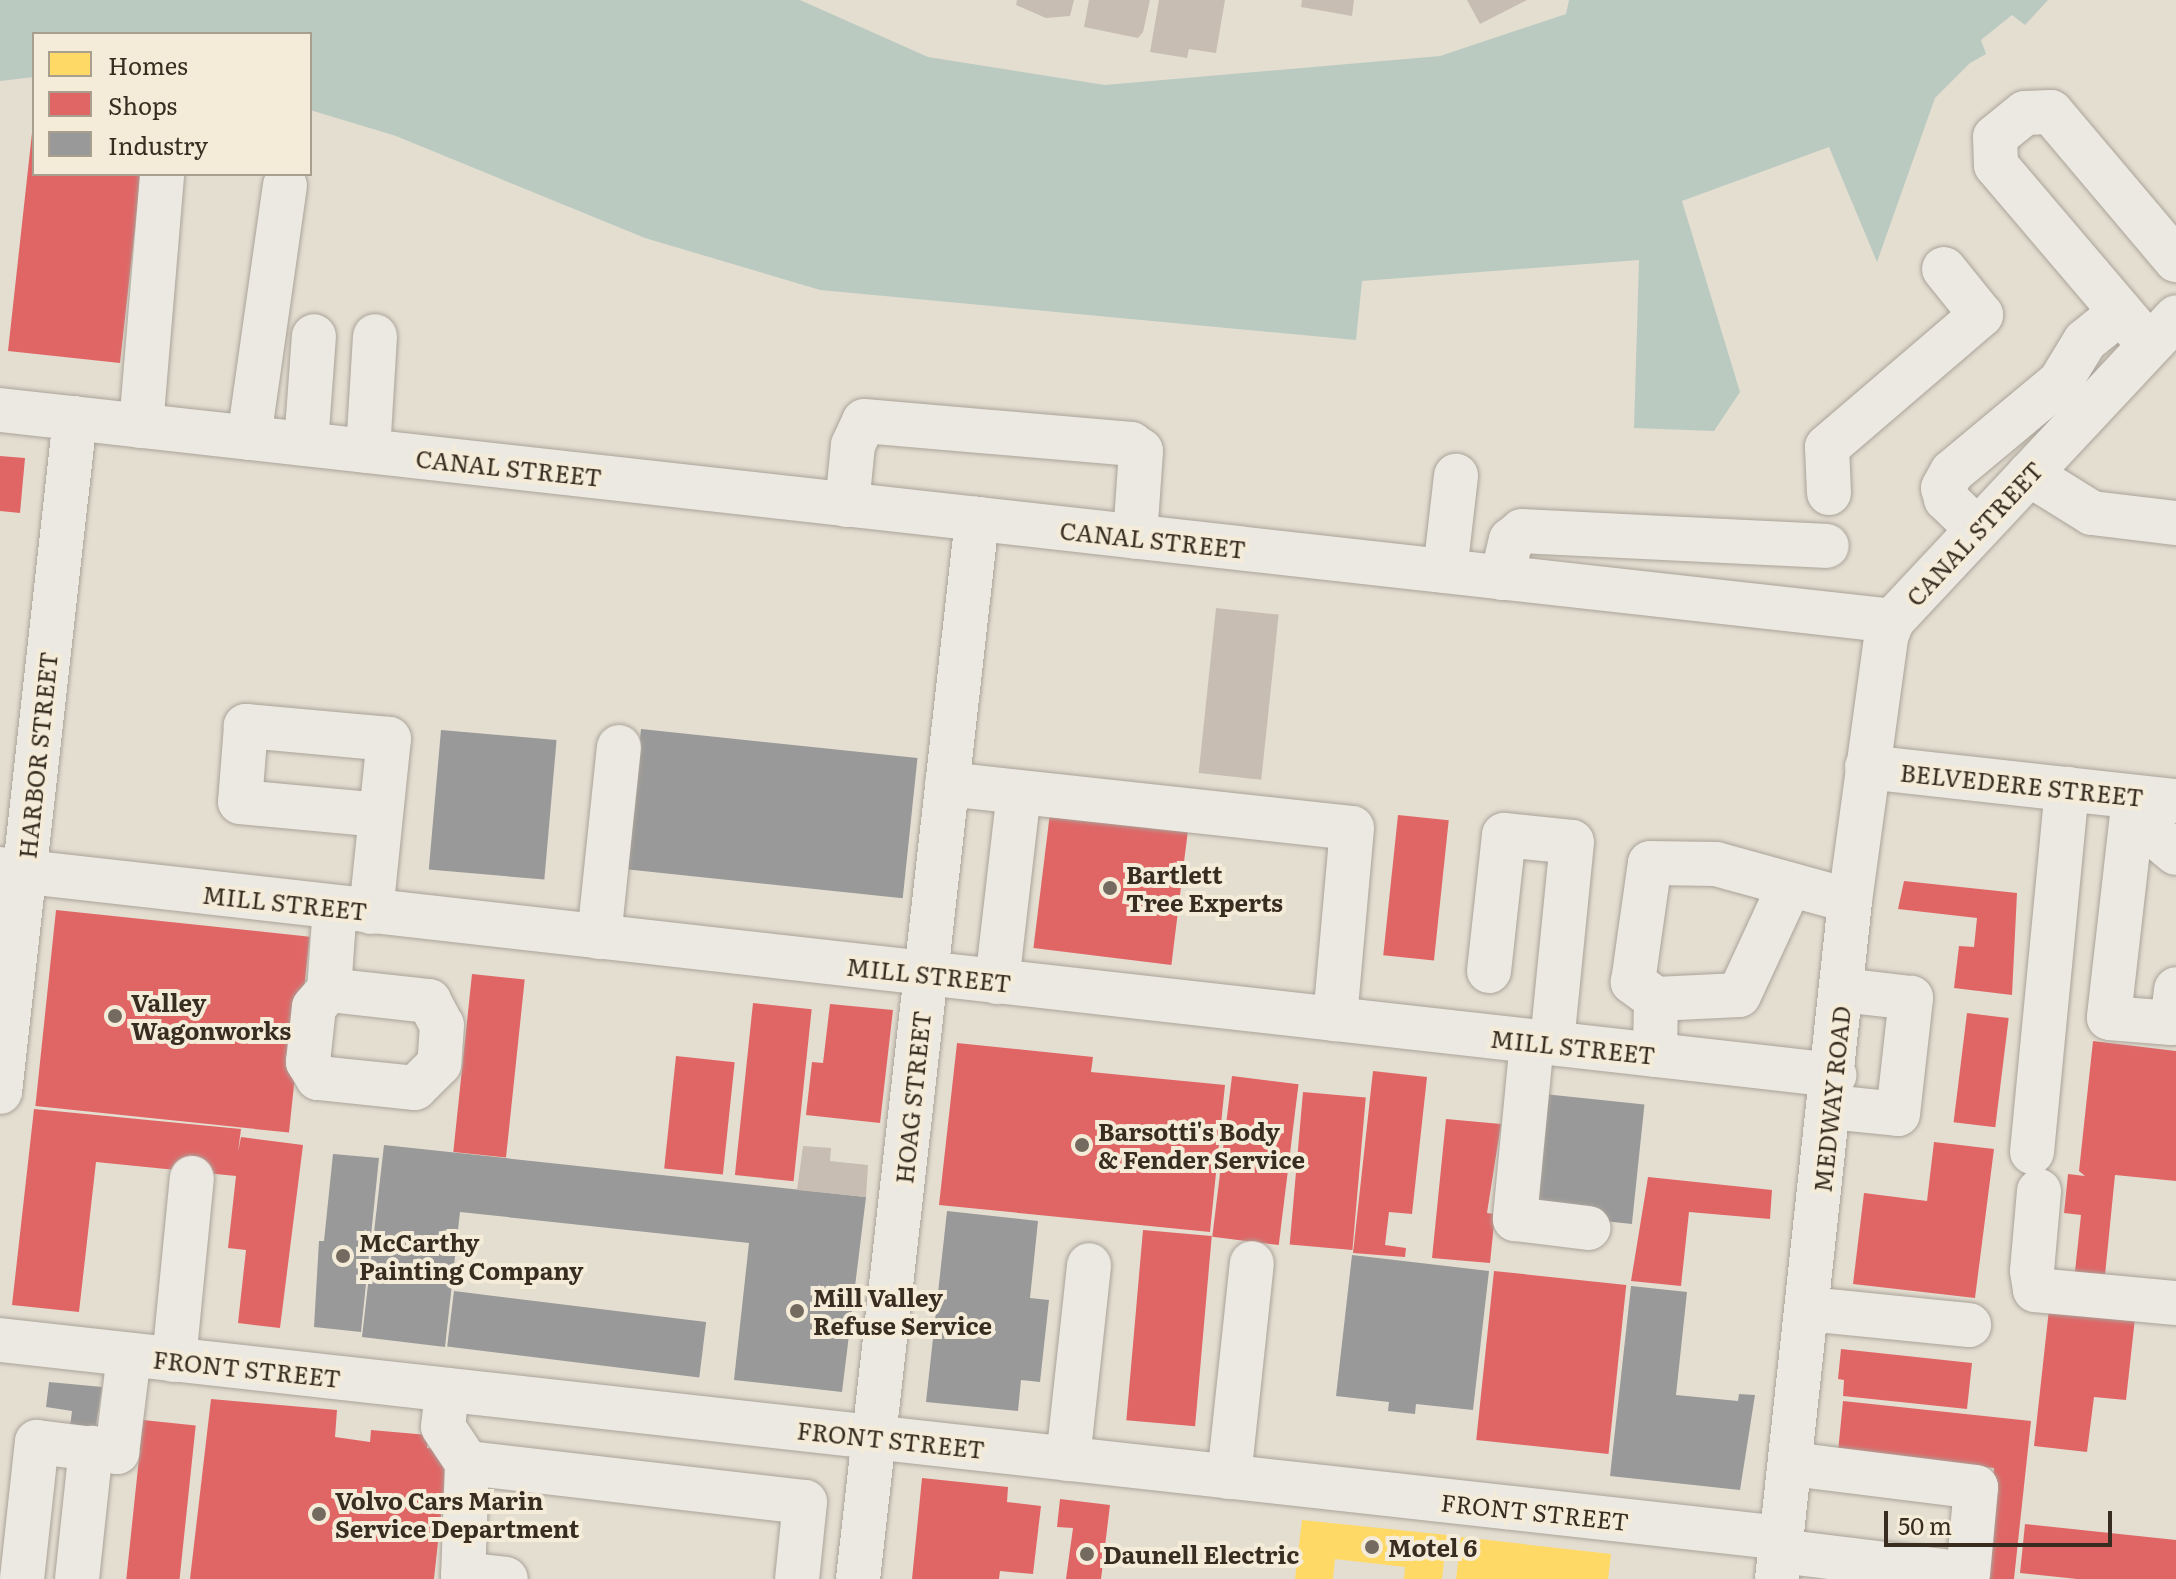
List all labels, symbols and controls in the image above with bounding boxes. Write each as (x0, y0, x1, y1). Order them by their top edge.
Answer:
legend (32, 32, 312, 176)
text: Homes (108, 47, 188, 82)
text: Shops (108, 87, 177, 122)
text: Industry (108, 127, 208, 162)
street label: CANAL STREET (414, 443, 604, 491)
street label: CANAL STREET (1900, 455, 2048, 611)
street label: CANAL STREET (1058, 515, 1248, 563)
street label: HARBOR STREET (12, 650, 62, 860)
street label: BELVEDERE STREET (1899, 757, 2145, 811)
place label: Bartlett Tree Experts (1126, 860, 1283, 916)
street label: MILL STREET (201, 879, 369, 925)
marker: Bartlett Tree Experts (1101, 879, 1119, 897)
street label: MILL STREET (845, 951, 1013, 997)
place label: Valley Wagonworks (131, 988, 291, 1044)
street label: MEDWAY ROAD (1807, 1004, 1855, 1194)
marker: Valley Wagonworks (106, 1007, 124, 1025)
street label: HOAG STREET (889, 1009, 935, 1185)
street label: MILL STREET (1489, 1023, 1657, 1069)
place label: Barsotti's Body & Fender Service (1098, 1117, 1305, 1173)
marker: Barsotti's Body & Fender Service (1073, 1136, 1091, 1154)
place label: McCarthy Painting Company (359, 1228, 583, 1284)
marker: McCarthy Painting Company (334, 1247, 352, 1265)
place label: Mill Valley Refuse Service (813, 1283, 992, 1339)
marker: Mill Valley Refuse Service (788, 1302, 806, 1320)
street label: FRONT STREET (152, 1344, 342, 1392)
street label: FRONT STREET (796, 1415, 986, 1463)
place label: Volvo Cars Marin Service Department (335, 1486, 579, 1542)
street label: FRONT STREET (1440, 1487, 1630, 1535)
scale bar (1888, 1495, 2116, 1545)
marker: Volvo Cars Marin Service Department (310, 1505, 328, 1523)
text: 50 m (1898, 1507, 1952, 1542)
place label: Motel 6 (1388, 1533, 1477, 1561)
marker: Motel 6 (1363, 1538, 1381, 1556)
place label: Daunell Electric (1103, 1540, 1299, 1568)
marker: Daunell Electric (1078, 1545, 1096, 1563)

